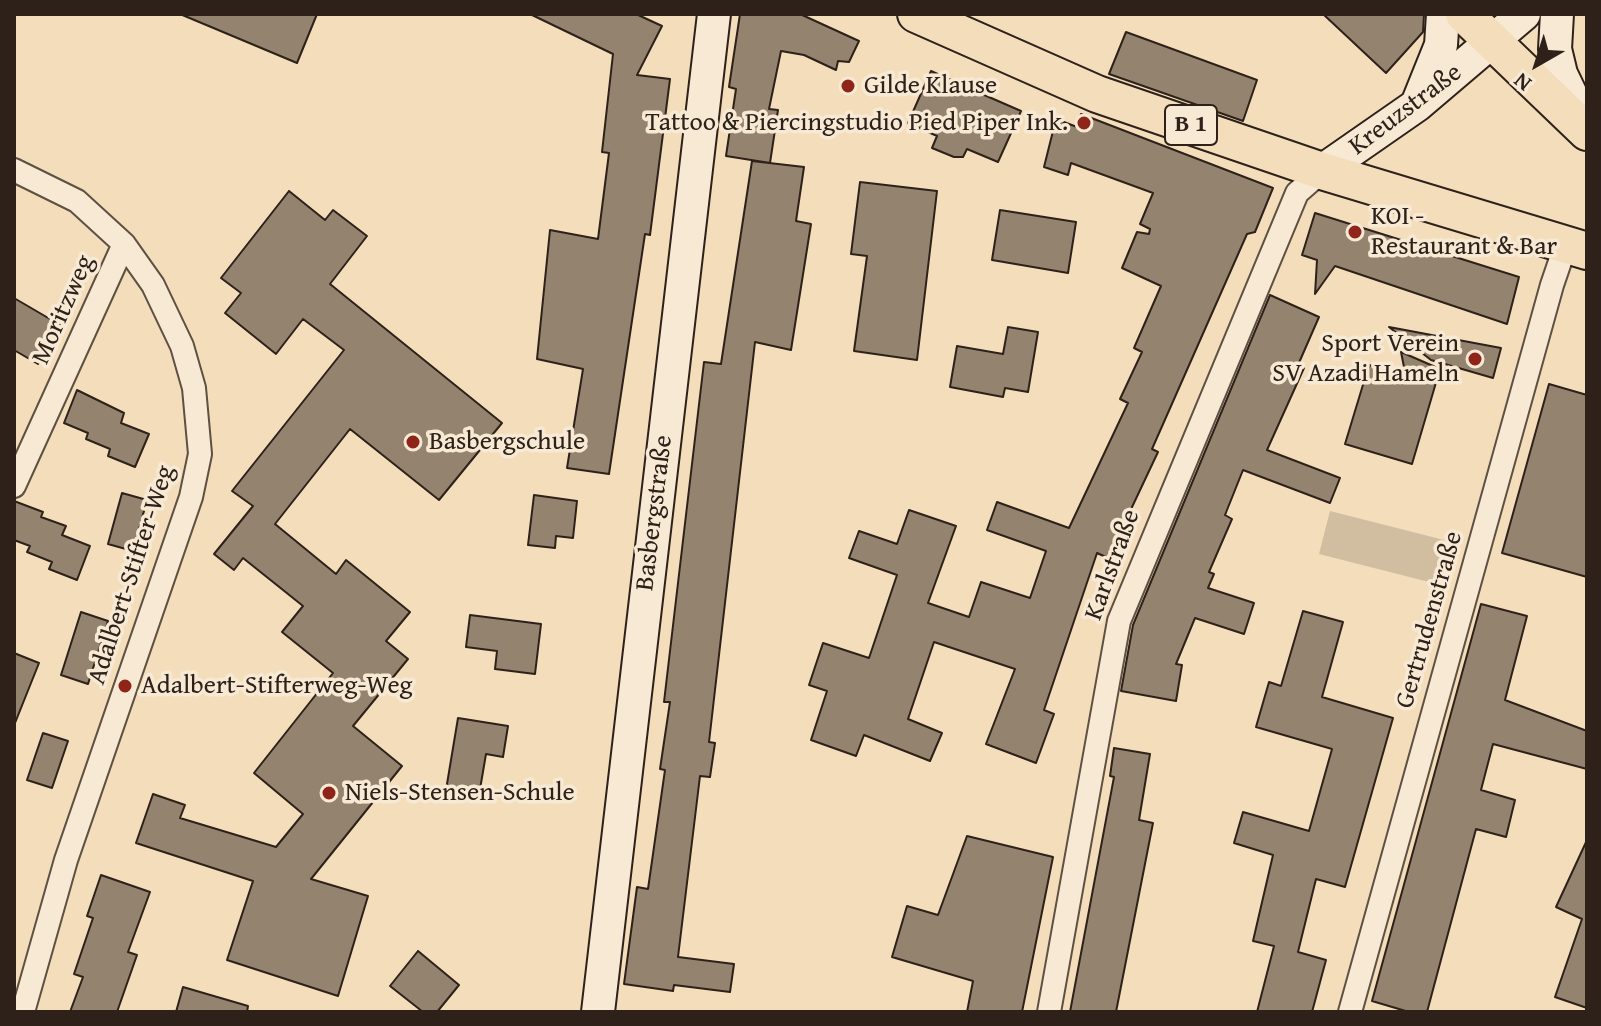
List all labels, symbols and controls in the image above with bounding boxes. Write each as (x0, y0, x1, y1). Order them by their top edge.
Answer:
north arrow (1497, 24, 1577, 104)
street label: Kreuzstraße (1343, 58, 1469, 162)
text: N (1506, 66, 1538, 100)
place label: Gilde Klause (864, 70, 997, 102)
marker: Gilde Klause (839, 77, 857, 95)
road number: B 1 (1165, 105, 1217, 145)
place label: Tattoo & Piercingstudio Pied Piper Ink. (645, 107, 1068, 139)
marker: Tattoo & Piercingstudio Pied Piper Ink. (1075, 114, 1093, 132)
place label: KOI - Restaurant & Bar (1371, 201, 1557, 262)
marker: KOI - Restaurant & Bar (1346, 223, 1364, 241)
street label: Moritzweg (26, 251, 102, 369)
place label: Sport Verein SV Azadi Hameln (1272, 328, 1459, 390)
marker: Sport Verein SV Azadi Hameln (1466, 350, 1484, 368)
place label: Basbergschule (429, 426, 585, 458)
marker: Basbergschule (404, 433, 422, 451)
street label: Basbergstraße (630, 434, 680, 592)
street label: Adalbert-Stifter-Weg (82, 462, 182, 688)
street label: Karlstraße (1079, 505, 1147, 625)
street label: Gertrudenstraße (1390, 528, 1470, 712)
place label: Adalbert-Stifterweg-Weg (141, 670, 413, 702)
marker: Adalbert-Stifterweg-Weg (116, 677, 134, 695)
place label: Niels-Stensen-Schule (345, 777, 575, 809)
marker: Niels-Stensen-Schule (320, 784, 338, 802)

